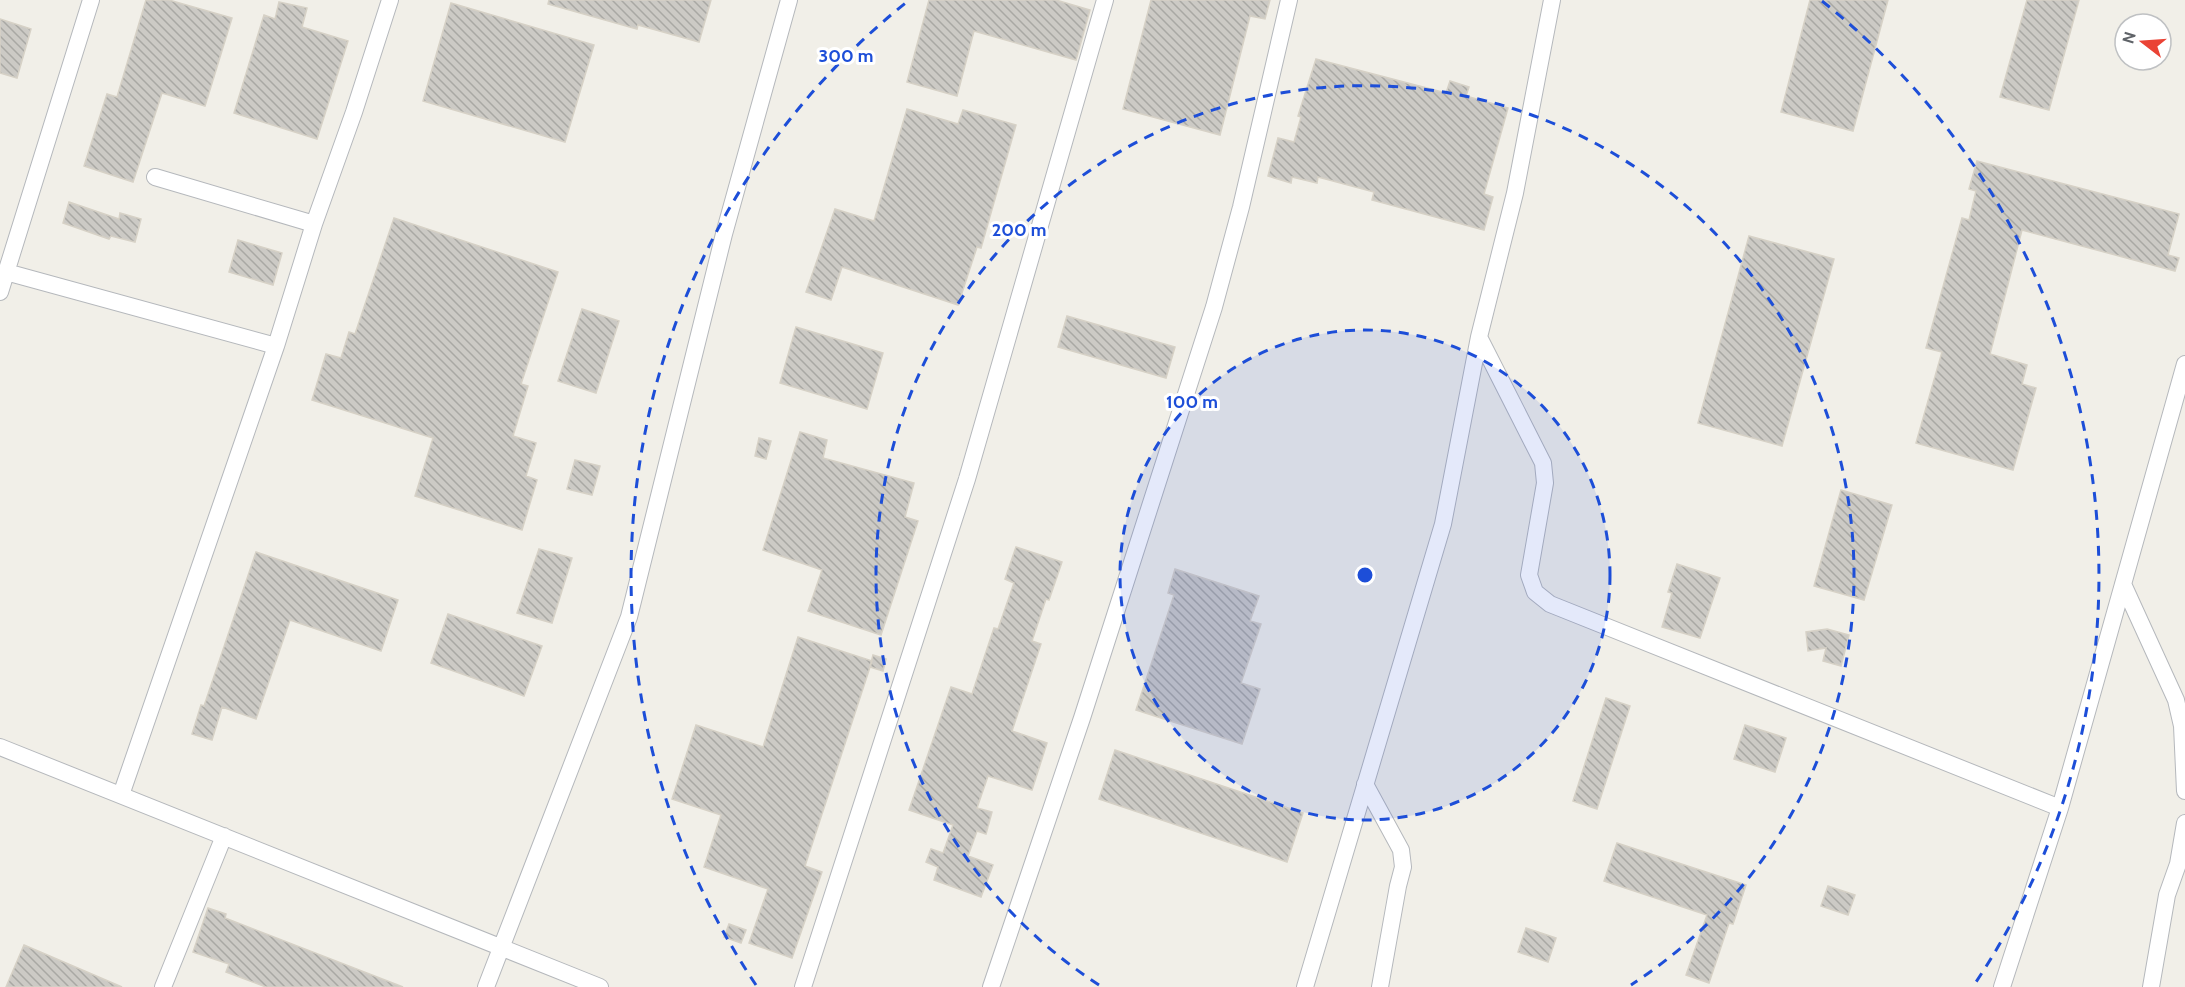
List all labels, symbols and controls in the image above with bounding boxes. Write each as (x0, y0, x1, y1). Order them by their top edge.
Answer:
north arrow (2113, 12, 2173, 72)
text: N (2118, 30, 2140, 46)
text: 300 m (819, 45, 873, 67)
text: 200 m (992, 219, 1046, 241)
text: 100 m (1166, 391, 1218, 413)
centre of rings (1355, 565, 1375, 585)

